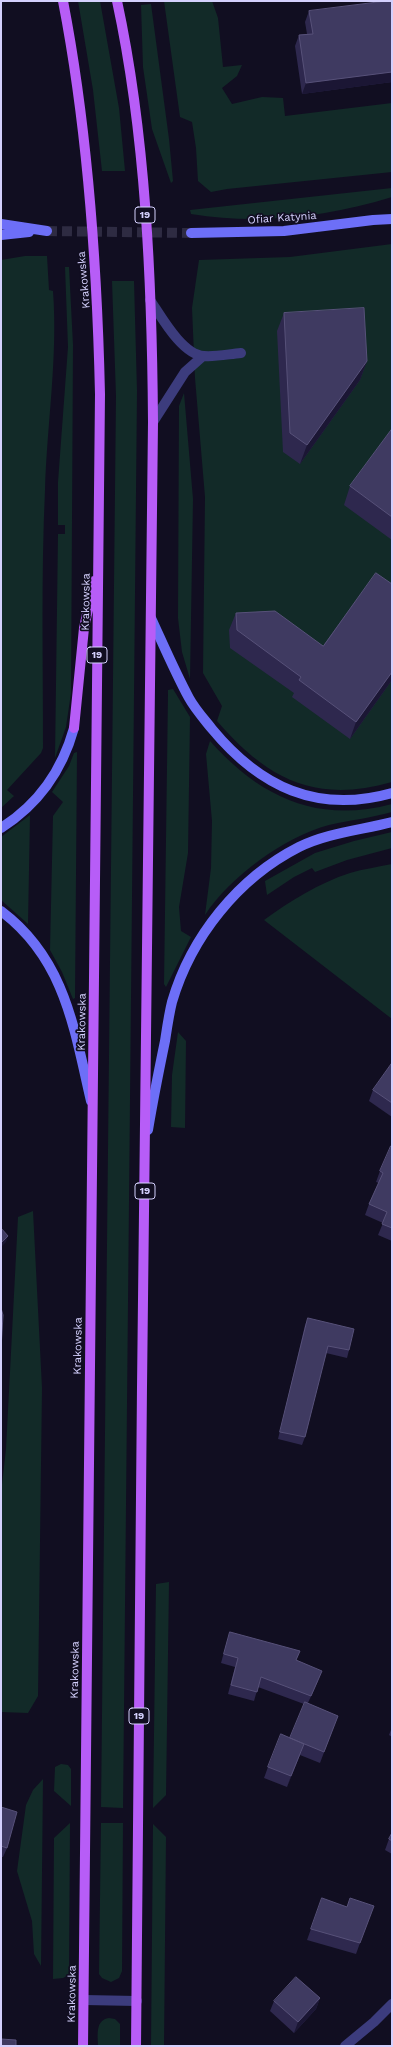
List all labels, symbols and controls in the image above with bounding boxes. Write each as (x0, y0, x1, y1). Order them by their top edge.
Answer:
road number: 19 (135, 207, 155, 223)
street label: Ofiar Katynia (247, 209, 317, 227)
street label: Krakowska (75, 251, 93, 309)
street label: Krakowska (79, 573, 93, 631)
road number: 19 (87, 647, 107, 663)
street label: Krakowska (75, 993, 89, 1051)
road number: 19 (135, 1183, 155, 1199)
street label: Krakowska (71, 1317, 85, 1375)
street label: Krakowska (68, 1641, 82, 1699)
road number: 19 (129, 1708, 149, 1724)
street label: Krakowska (65, 1965, 79, 2023)

